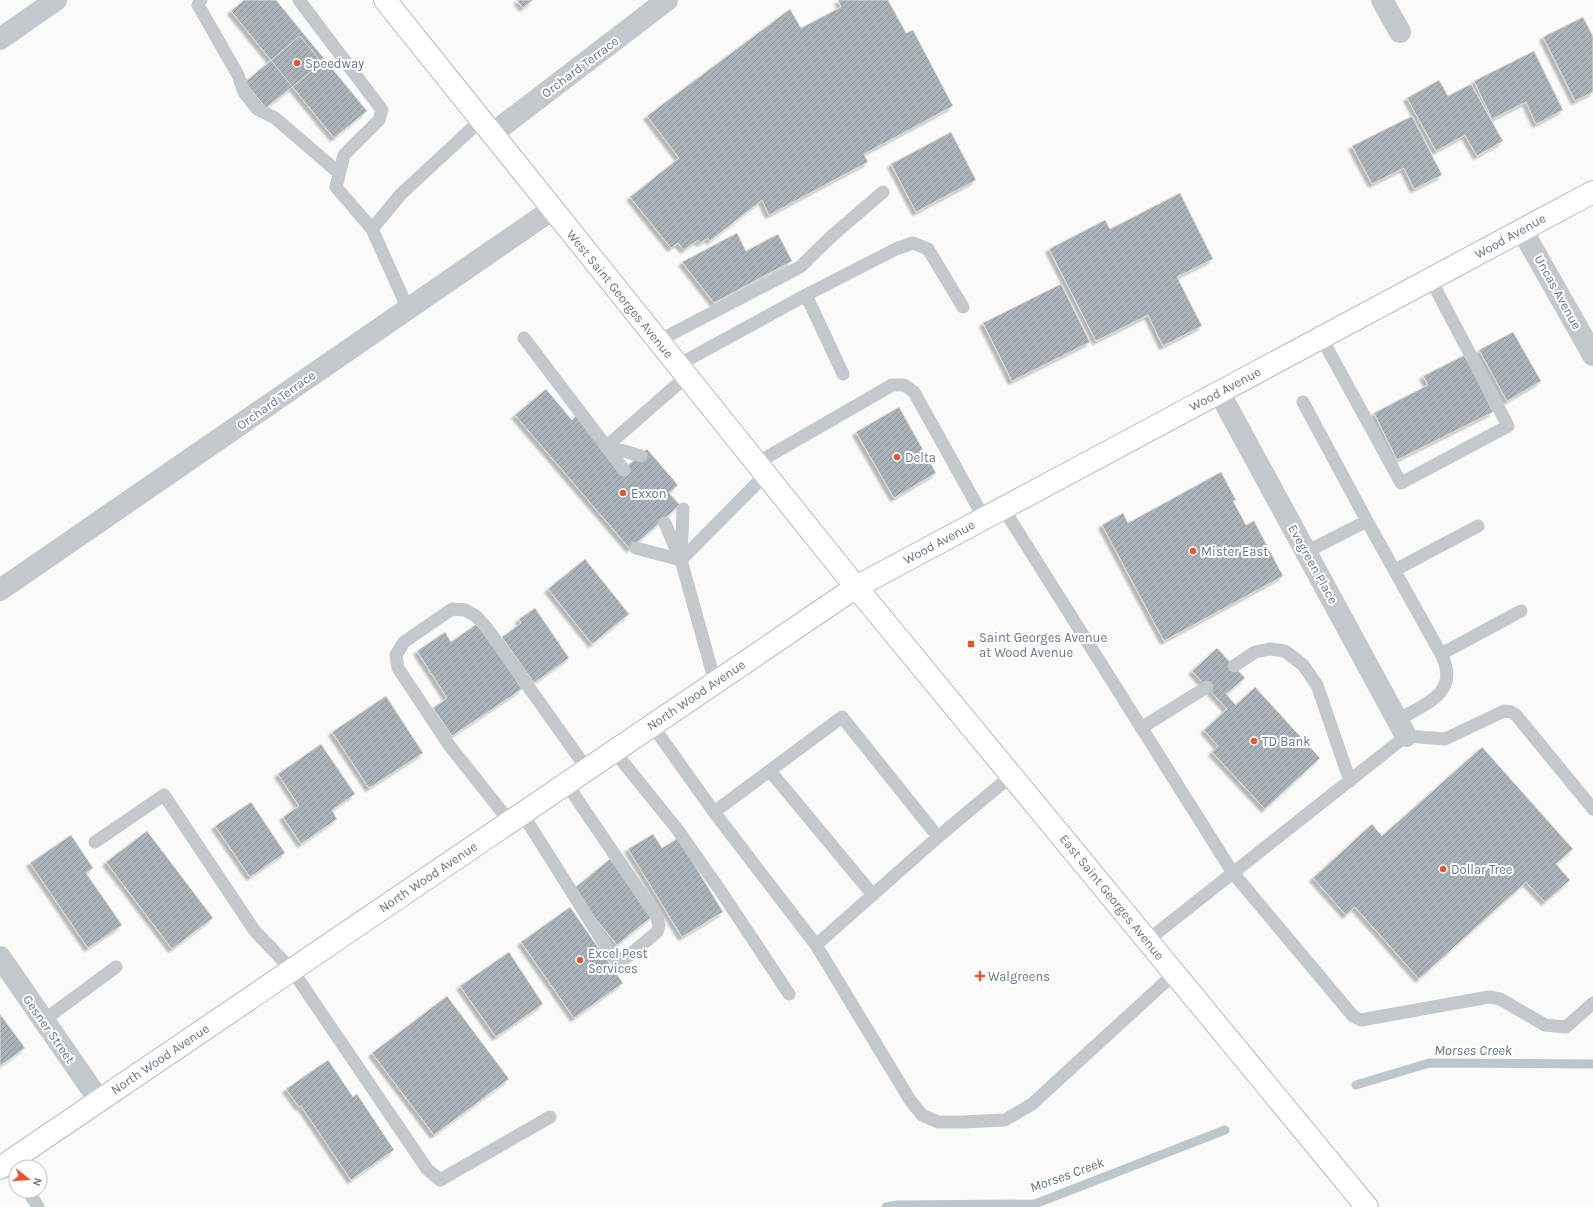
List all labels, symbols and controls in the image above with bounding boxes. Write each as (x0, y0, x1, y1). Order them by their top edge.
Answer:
street label: Orchard Terrace (539, 33, 622, 101)
place label: Speedway (305, 56, 364, 71)
marker: Speedway (292, 58, 302, 68)
street label: Wood Avenue (1472, 210, 1548, 262)
street label: West Saint Georges Avenue (564, 227, 677, 361)
street label: Uncas Avenue (1531, 252, 1585, 332)
street label: Wood Avenue (1187, 364, 1264, 414)
street label: Orchard Terrace (234, 367, 318, 433)
place label: Delta (905, 450, 936, 465)
marker: Delta (892, 452, 902, 462)
place label: Exxon (631, 486, 667, 501)
marker: Exxon (618, 488, 628, 498)
street label: Wood Avenue (901, 517, 978, 567)
street label: Evegreen Place (1285, 522, 1341, 606)
place label: Mister East (1201, 544, 1268, 559)
marker: Mister East (1188, 546, 1198, 556)
place label: Saint Georges Avenue at Wood Avenue (979, 630, 1107, 660)
marker: Saint Georges Avenue at Wood Avenue (966, 639, 976, 649)
street label: North Wood Avenue (644, 656, 748, 734)
place label: TD Bank (1262, 734, 1311, 749)
marker: TD Bank (1249, 736, 1259, 746)
street label: East Saint Georges Avenue (1057, 831, 1168, 963)
street label: North Wood Avenue (376, 838, 480, 916)
place label: Dollar Tree (1451, 862, 1513, 877)
marker: Dollar Tree (1438, 864, 1448, 874)
place label: Excel Pest Services (588, 946, 648, 976)
marker: Excel Pest Services (575, 955, 585, 965)
place label: Walgreens (988, 969, 1050, 984)
marker: Walgreens (975, 971, 985, 981)
street label: Gesner Street (20, 992, 78, 1066)
street label: North Wood Avenue (108, 1020, 212, 1098)
water label: Morses Creek (1434, 1042, 1513, 1059)
water label: Morses Creek (1028, 1153, 1107, 1196)
north arrow (8, 1159, 48, 1199)
text: N (30, 1176, 44, 1187)

